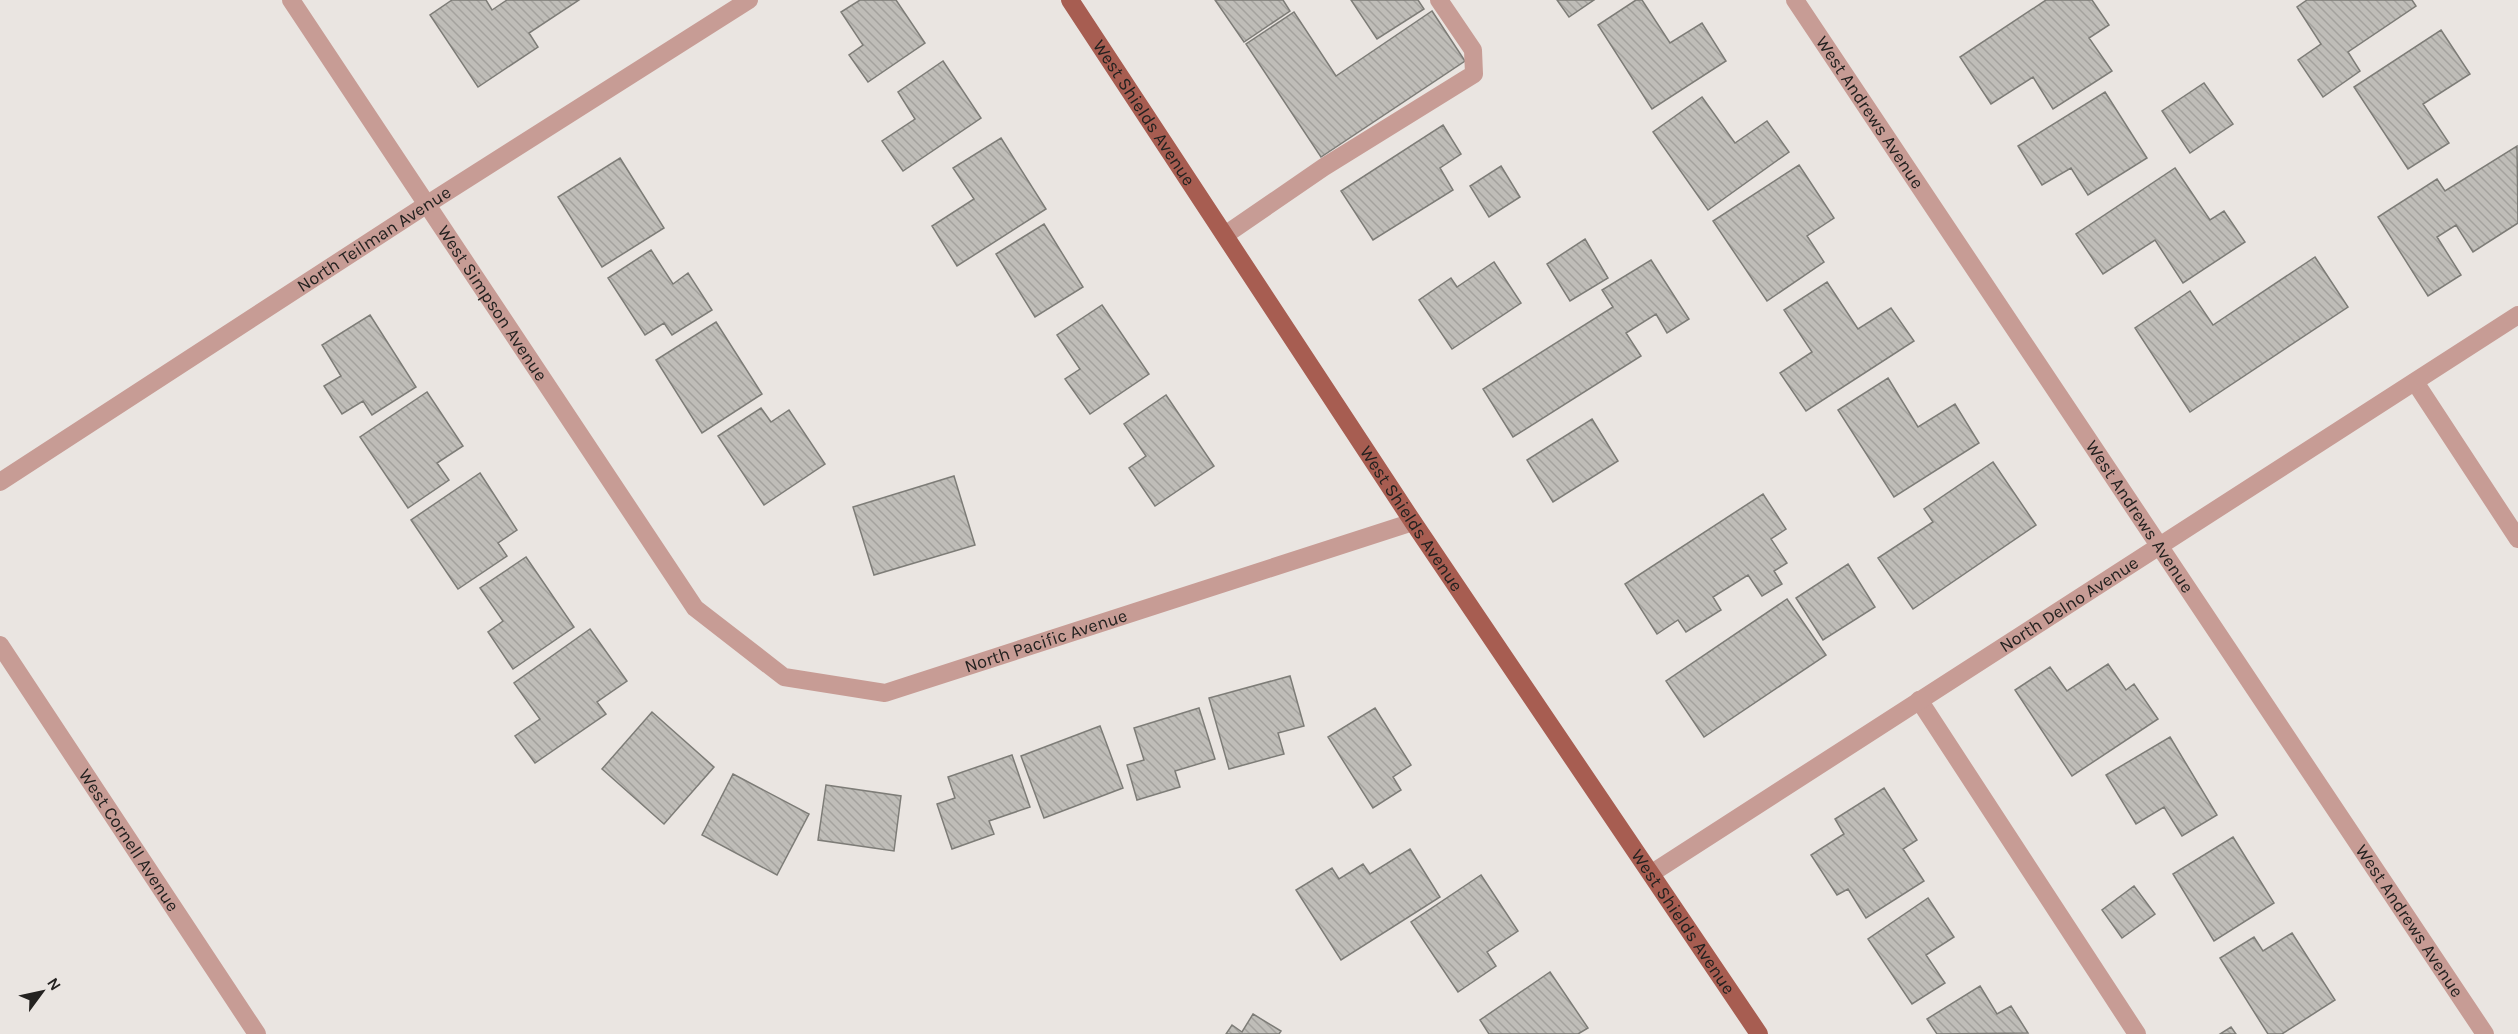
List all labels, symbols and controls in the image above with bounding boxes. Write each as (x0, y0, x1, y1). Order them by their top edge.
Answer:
street label: West Andrews Avenue (1811, 32, 1929, 193)
street label: West Shields Avenue (1088, 36, 1200, 190)
street label: North Teilman Avenue (293, 181, 455, 297)
street label: West Simpson Avenue (433, 221, 552, 385)
street label: West Andrews Avenue (2081, 436, 2199, 597)
street label: West Shields Avenue (1355, 442, 1468, 596)
street label: North Delno Avenue (1995, 551, 2143, 657)
street label: North Pacific Avenue (962, 604, 1130, 677)
street label: West Cornell Avenue (74, 765, 184, 916)
street label: West Andrews Avenue (2351, 840, 2468, 1001)
street label: West Shields Avenue (1626, 845, 1740, 998)
north arrow (12, 962, 72, 1022)
text: N (43, 974, 65, 994)

